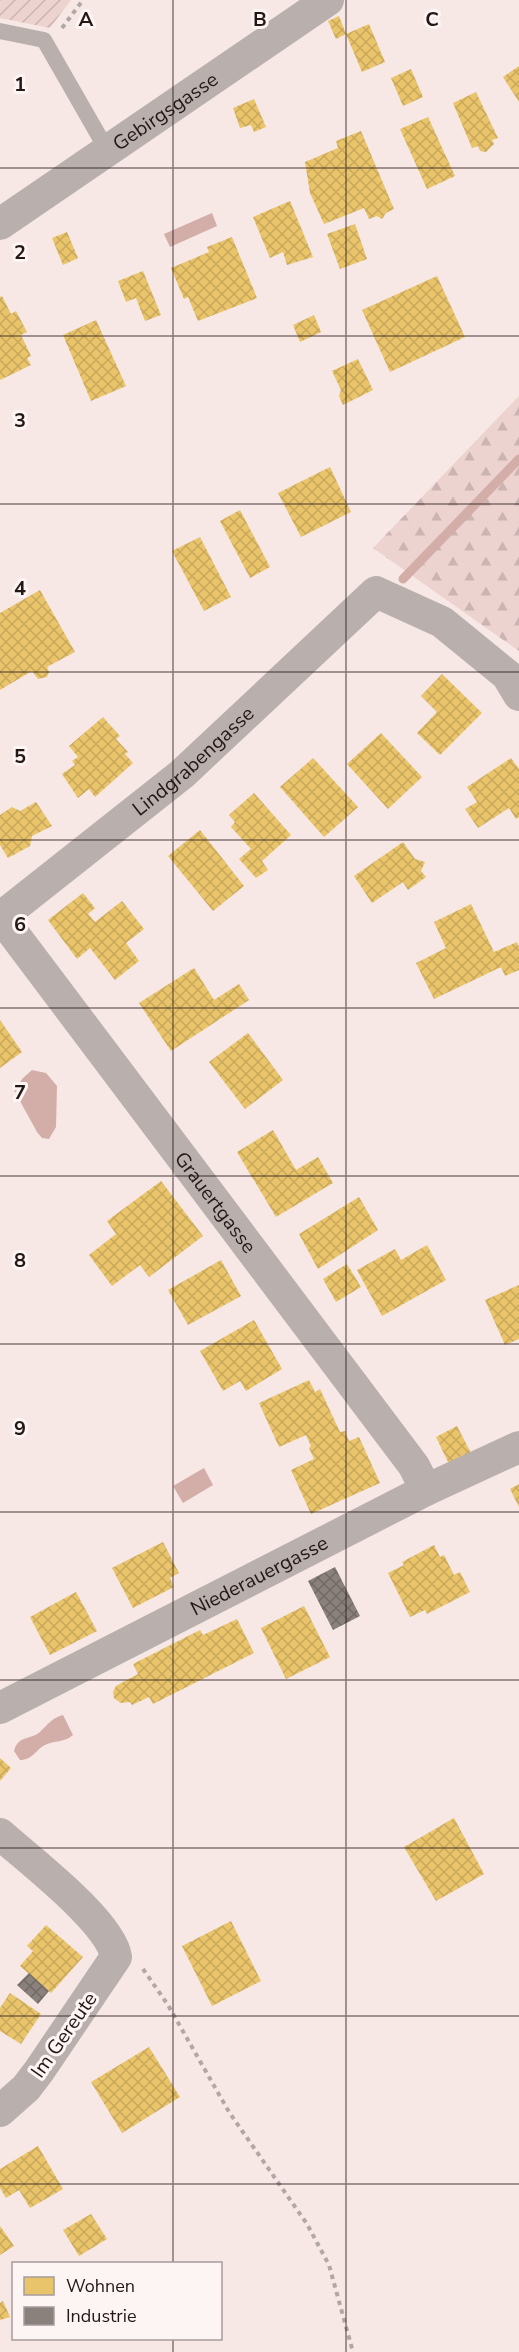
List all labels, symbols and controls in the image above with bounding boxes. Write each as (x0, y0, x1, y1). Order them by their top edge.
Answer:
text: A (79, 6, 94, 33)
text: B (253, 6, 267, 33)
text: C (425, 6, 439, 33)
street label: Gebirgsgasse (107, 66, 223, 157)
text: 1 (14, 71, 26, 98)
text: 2 (14, 239, 26, 266)
text: 3 (14, 407, 26, 434)
text: 4 (14, 575, 26, 602)
street label: Lindgrabengasse (127, 700, 260, 822)
text: 5 (14, 743, 26, 770)
text: 6 (14, 911, 26, 938)
text: 7 (14, 1079, 26, 1106)
street label: Grauertgasse (168, 1146, 263, 1259)
text: 8 (14, 1247, 26, 1274)
text: 9 (14, 1415, 26, 1442)
street label: Niederauergasse (186, 1529, 333, 1622)
street label: Im Gereute (25, 1987, 103, 2083)
legend (12, 2262, 222, 2340)
text: Wohnen (66, 2274, 135, 2298)
text: Industrie (66, 2304, 137, 2328)

